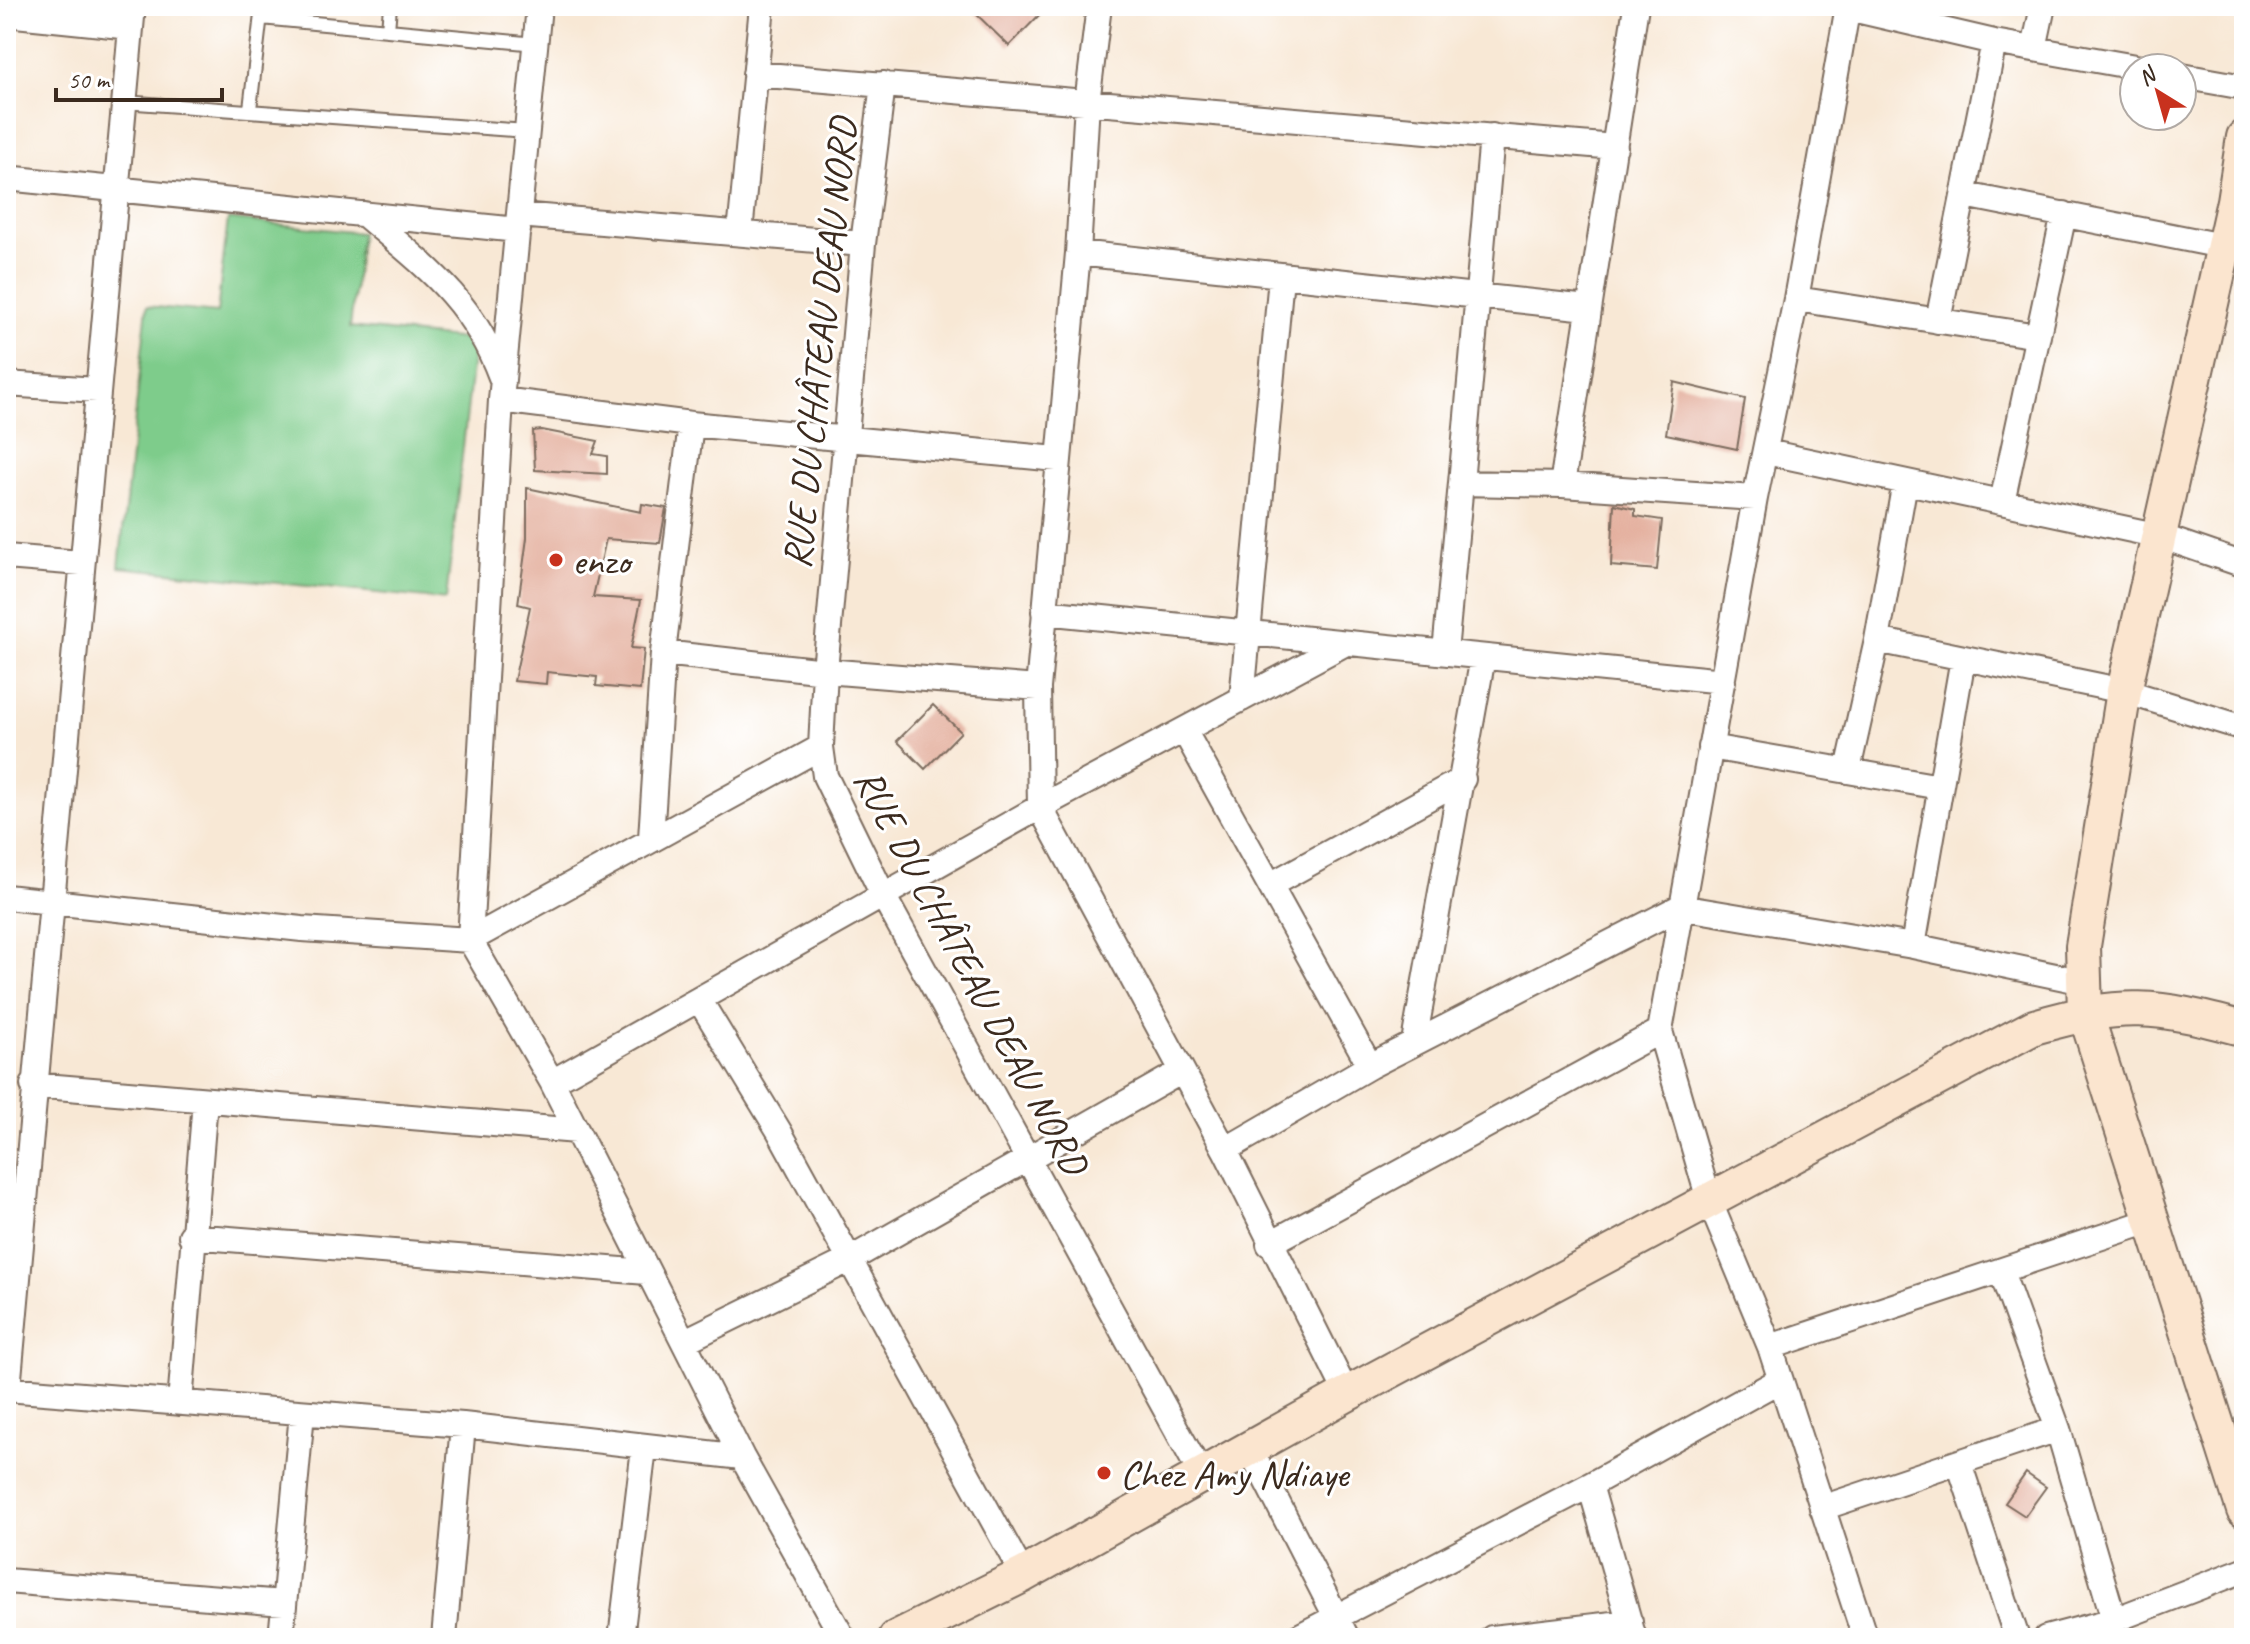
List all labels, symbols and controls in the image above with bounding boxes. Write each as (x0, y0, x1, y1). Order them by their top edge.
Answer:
scale bar (56, 52, 222, 102)
north arrow (2118, 52, 2198, 132)
text: N (2133, 60, 2163, 92)
text: 50 m (68, 65, 111, 95)
street label: RUE DU CHÂTEAU DEAU NORD (771, 113, 869, 571)
place label: enzo (572, 536, 634, 586)
marker: enzo (547, 551, 565, 569)
street label: RUE DU CHÂTEAU DEAU NORD (843, 760, 1101, 1185)
place label: Chez Amy Ndiaye (1120, 1449, 1351, 1499)
marker: Chez Amy Ndiaye (1095, 1464, 1113, 1482)

